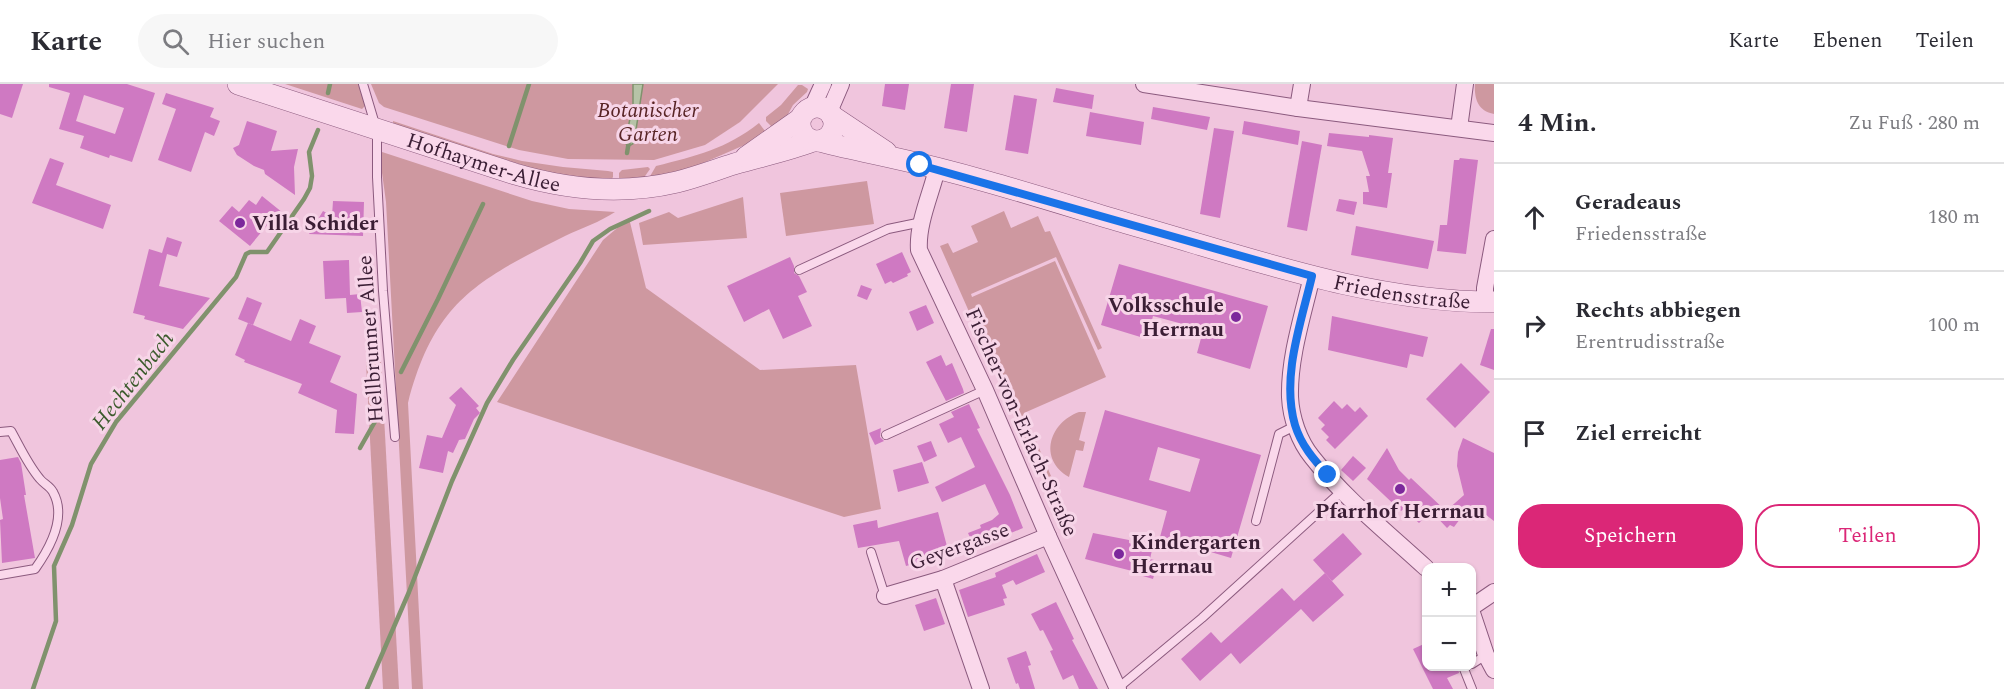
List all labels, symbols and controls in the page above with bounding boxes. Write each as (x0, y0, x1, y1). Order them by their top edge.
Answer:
search box (138, 14, 558, 68)
text: Karte (30, 20, 102, 63)
icon: search (159, 25, 192, 58)
text: Hier suchen (207, 25, 325, 58)
text: Karte (1728, 25, 1779, 57)
text: Ebenen (1812, 25, 1883, 57)
text: Teilen (1916, 25, 1974, 57)
park label: Botanischer Garten (597, 95, 700, 151)
text: 4 Min. (1518, 103, 1597, 143)
text: Zu Fuß · 280 m (1848, 108, 1980, 138)
street label: Hofhaymer-Allee (402, 125, 563, 201)
route start (906, 151, 932, 177)
text: Geradeaus (1575, 186, 1681, 219)
icon: ahead (1518, 201, 1551, 234)
text: 180 m (1928, 202, 1980, 232)
place label: Villa Schider (252, 208, 378, 240)
marker: Villa Schider (233, 216, 247, 230)
text: Friedensstraße (1575, 219, 1707, 249)
street label: Hellbrunner Allee (349, 254, 393, 424)
street label: Friedensstraße (1330, 267, 1471, 318)
place label: Volksschule Herrnau (1108, 290, 1225, 346)
text: Rechts abbiegen (1575, 294, 1741, 327)
street label: Fischer-von-Erlach-Straße (956, 303, 1086, 542)
icon: right (1518, 309, 1551, 342)
marker: Volksschule Herrnau (1229, 310, 1243, 324)
text: 100 m (1928, 310, 1980, 340)
water label: Hechtenbach (84, 324, 182, 437)
text: Erentrudisstraße (1575, 327, 1725, 357)
icon: arrive (1518, 417, 1551, 450)
text: Ziel erreicht (1575, 417, 1702, 450)
route end (1314, 461, 1340, 487)
marker: Pfarrhof Herrnau (1393, 482, 1407, 496)
place label: Pfarrhof Herrnau (1315, 496, 1486, 528)
button: Speichern (1518, 504, 1743, 568)
button: Teilen (1755, 504, 1980, 568)
street label: Geyergasse (905, 514, 1014, 580)
place label: Kindergarten Herrnau (1131, 527, 1261, 583)
marker: Kindergarten Herrnau (1112, 547, 1126, 561)
map controls (1422, 563, 1476, 671)
button: + (1422, 563, 1476, 617)
button: − (1422, 617, 1476, 671)

